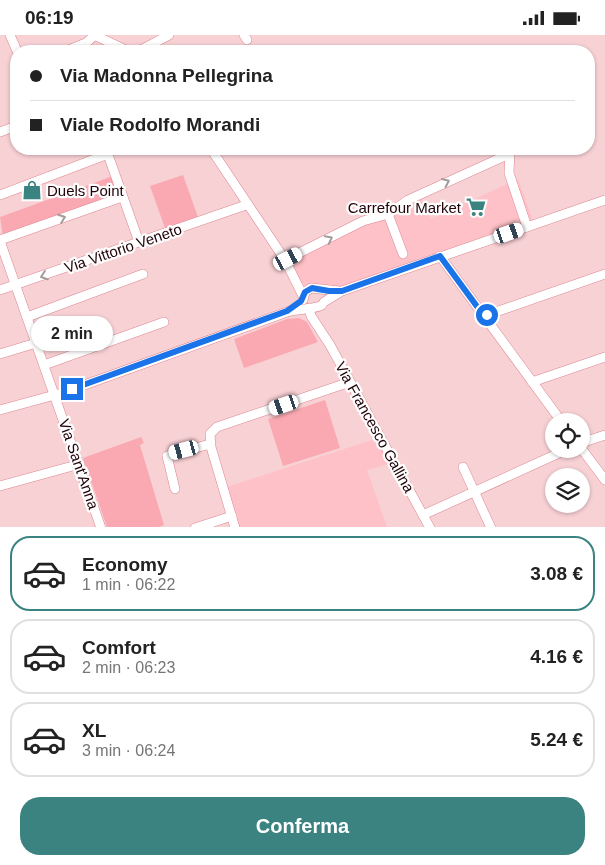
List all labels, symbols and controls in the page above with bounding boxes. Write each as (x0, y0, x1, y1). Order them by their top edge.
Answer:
text: 06:19 (25, 7, 74, 28)
text: Via Madonna Pellegrina (60, 65, 273, 86)
text: Viale Rodolfo Morandi (60, 114, 260, 135)
one-way arrow (441, 178, 450, 189)
shop icon: Duels Point (21, 179, 43, 201)
place label: Duels Point (47, 182, 125, 199)
supermarket icon: Carrefour Market (465, 196, 487, 218)
place label: Carrefour Market (348, 199, 462, 216)
one-way arrow (58, 214, 66, 224)
street label: Via Vittorio Veneto (62, 220, 184, 276)
car (492, 221, 525, 245)
one-way arrow (323, 235, 332, 245)
car (271, 246, 304, 272)
one-way arrow (40, 270, 49, 280)
route start (476, 304, 498, 326)
callout: 2 min (31, 317, 113, 351)
text: 2 min (51, 325, 93, 342)
street label: Via Francesco Gallina (332, 359, 418, 496)
route end (61, 378, 83, 400)
car (267, 393, 300, 417)
map controls (545, 413, 590, 513)
button: locate (545, 413, 590, 458)
street label: Via Sant'Anna (56, 417, 103, 512)
car (167, 439, 200, 461)
button: layers (545, 468, 590, 513)
icon: car (22, 551, 67, 596)
text: Economy (82, 554, 168, 575)
text: 3.08 € (530, 563, 583, 584)
text: 1 min · 06:22 (82, 576, 175, 593)
icon: car (22, 634, 67, 679)
text: Comfort (82, 637, 156, 658)
text: 4.16 € (530, 646, 583, 667)
text: 2 min · 06:23 (82, 659, 175, 676)
icon: car (22, 717, 67, 762)
text: XL (82, 720, 106, 741)
text: 5.24 € (530, 729, 583, 750)
text: 3 min · 06:24 (82, 742, 175, 759)
button: Conferma (20, 797, 585, 855)

